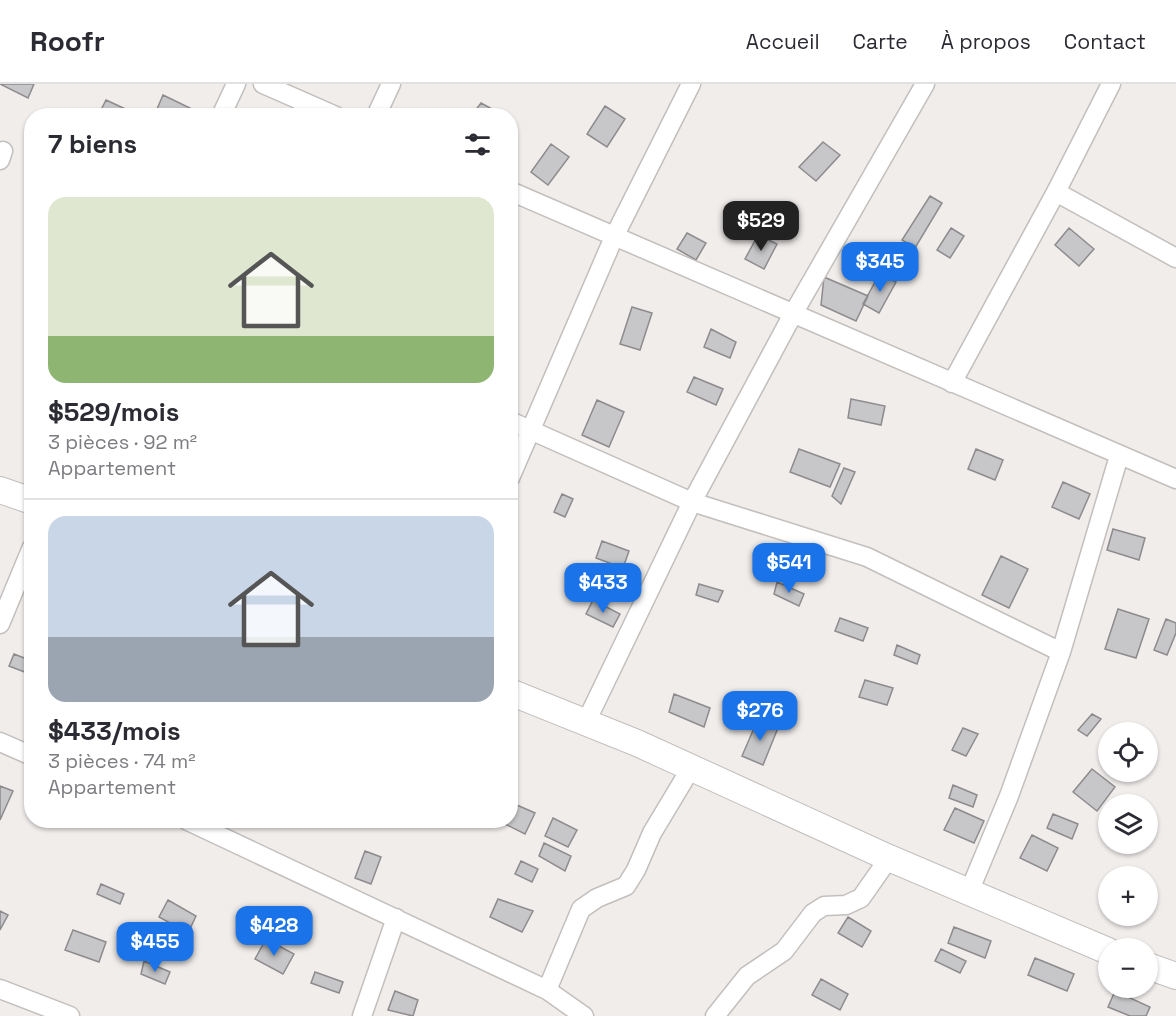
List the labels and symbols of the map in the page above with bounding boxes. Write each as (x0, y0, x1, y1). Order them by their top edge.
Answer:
pin: $529 (725, 201, 797, 252)
pin: $345 (844, 242, 916, 293)
pin: $541 (753, 543, 825, 594)
pin: $433 (567, 563, 639, 614)
pin: $276 (724, 691, 796, 742)
pin: $428 (238, 906, 310, 957)
pin: $455 (119, 922, 191, 973)

